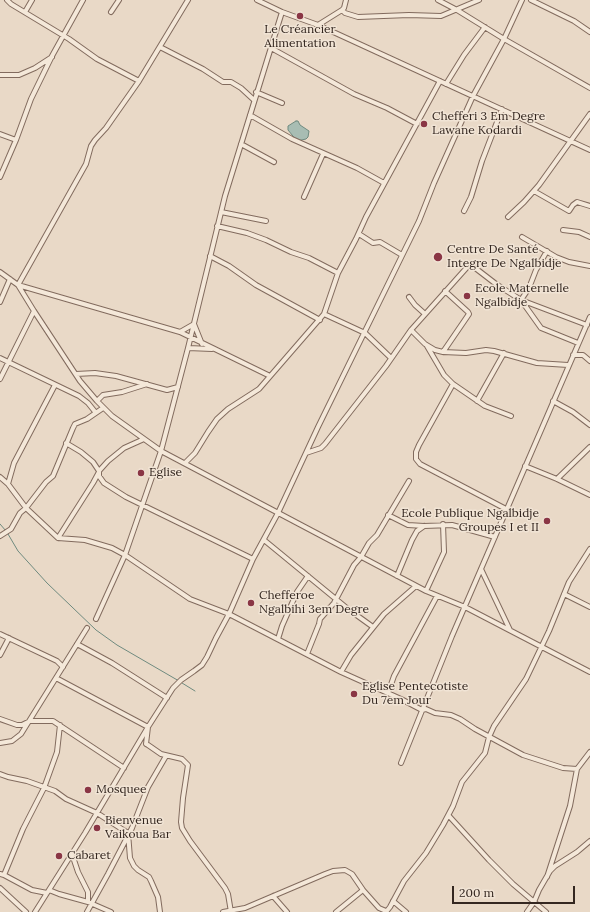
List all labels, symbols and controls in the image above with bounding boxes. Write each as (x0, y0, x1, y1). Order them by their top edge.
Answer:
marker: Le Créancier Alimentation (295, 11, 305, 21)
place label: Le Créancier Alimentation (264, 23, 336, 51)
place label: Chefferi 3 Em Degre Lawane Kodardi (432, 110, 545, 138)
marker: Chefferi 3 Em Degre Lawane Kodardi (419, 119, 429, 129)
place label: Centre De Santé Integre De Ngalbidje (447, 243, 562, 271)
marker: Centre De Santé Integre De Ngalbidje (432, 251, 444, 263)
place label: Ecole Maternelle Ngalbidje (475, 282, 569, 310)
marker: Ecole Maternelle Ngalbidje (462, 291, 472, 301)
place label: Eglise (149, 466, 182, 480)
marker: Eglise (136, 468, 146, 478)
place label: Ecole Publique Ngalbidje Groupes I et II (401, 507, 539, 535)
marker: Ecole Publique Ngalbidje Groupes I et II (542, 516, 552, 526)
place label: Chefferoe Ngalbihi 3em Degre (259, 589, 369, 617)
marker: Chefferoe Ngalbihi 3em Degre (246, 598, 256, 608)
place label: Eglise Pentecotiste Du 7em Jour (362, 680, 468, 708)
marker: Eglise Pentecotiste Du 7em Jour (349, 689, 359, 699)
place label: Mosquee (96, 783, 147, 797)
marker: Mosquee (83, 785, 93, 795)
place label: Bienvenue Vaikoua Bar (105, 814, 171, 842)
marker: Bienvenue Vaikoua Bar (92, 823, 102, 833)
place label: Cabaret (67, 849, 111, 863)
marker: Cabaret (54, 851, 64, 861)
scale bar (454, 878, 577, 904)
text: 200 m (459, 885, 494, 900)

